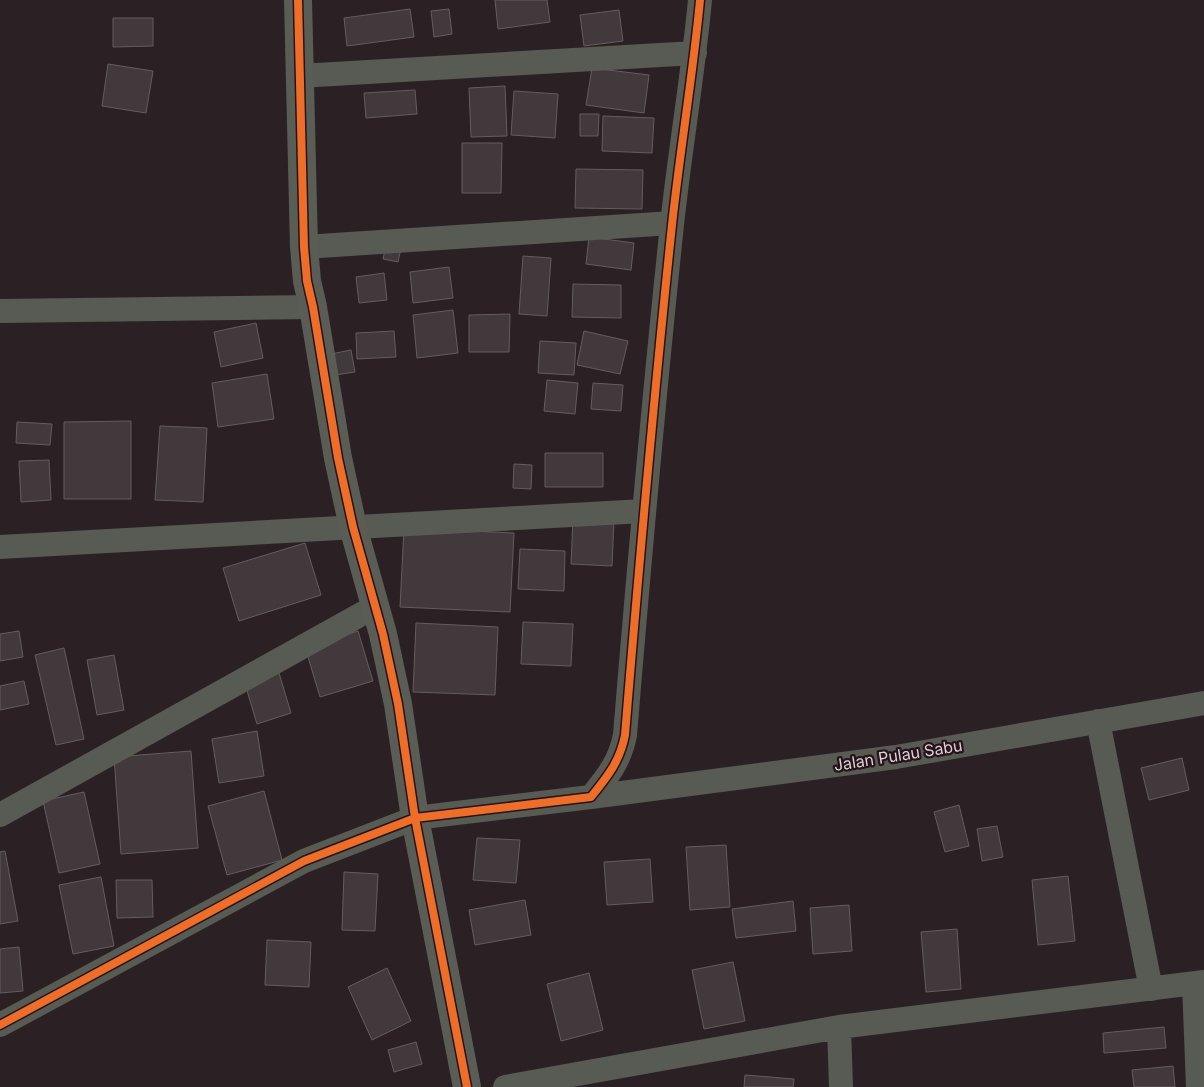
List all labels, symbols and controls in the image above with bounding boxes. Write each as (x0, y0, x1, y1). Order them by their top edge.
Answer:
street label: Jalan Pulau Sabu (832, 735, 964, 775)

